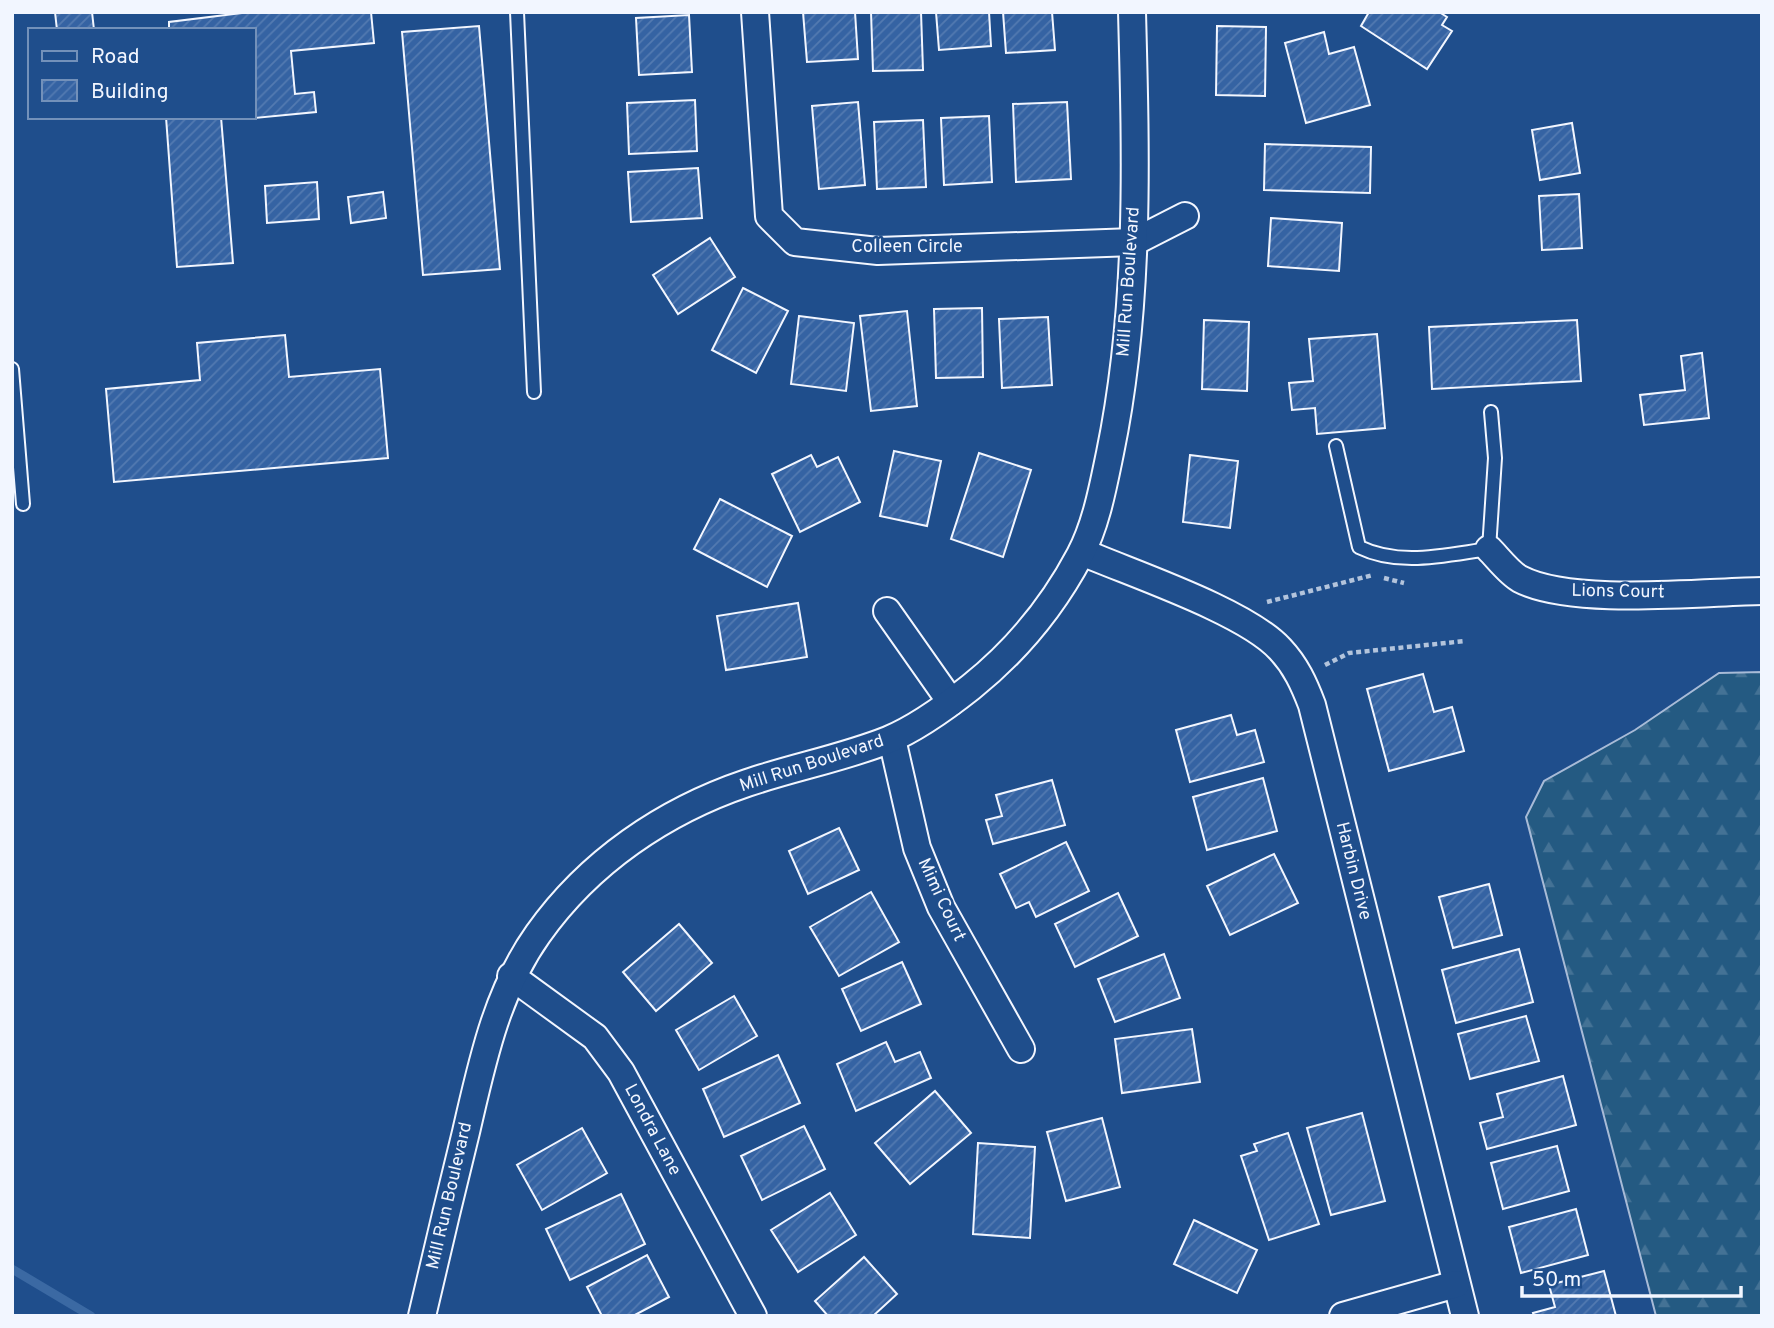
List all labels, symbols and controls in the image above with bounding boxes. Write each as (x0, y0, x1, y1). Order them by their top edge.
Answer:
legend (28, 28, 256, 119)
text: Road (91, 44, 140, 71)
text: Building (91, 79, 169, 106)
street label: Mill Run Boulevard (1112, 206, 1146, 358)
street label: Colleen Circle (851, 236, 963, 259)
street label: Lions Court (1571, 580, 1665, 604)
street label: Mill Run Boulevard (737, 730, 887, 798)
street label: Harbin Drive (1330, 820, 1376, 922)
street label: Mimi Court (912, 855, 970, 945)
street label: Londra Lane (618, 1080, 686, 1180)
street label: Mill Run Boulevard (422, 1120, 478, 1272)
scale bar (1522, 1254, 1741, 1298)
text: 50 m (1532, 1267, 1581, 1294)

